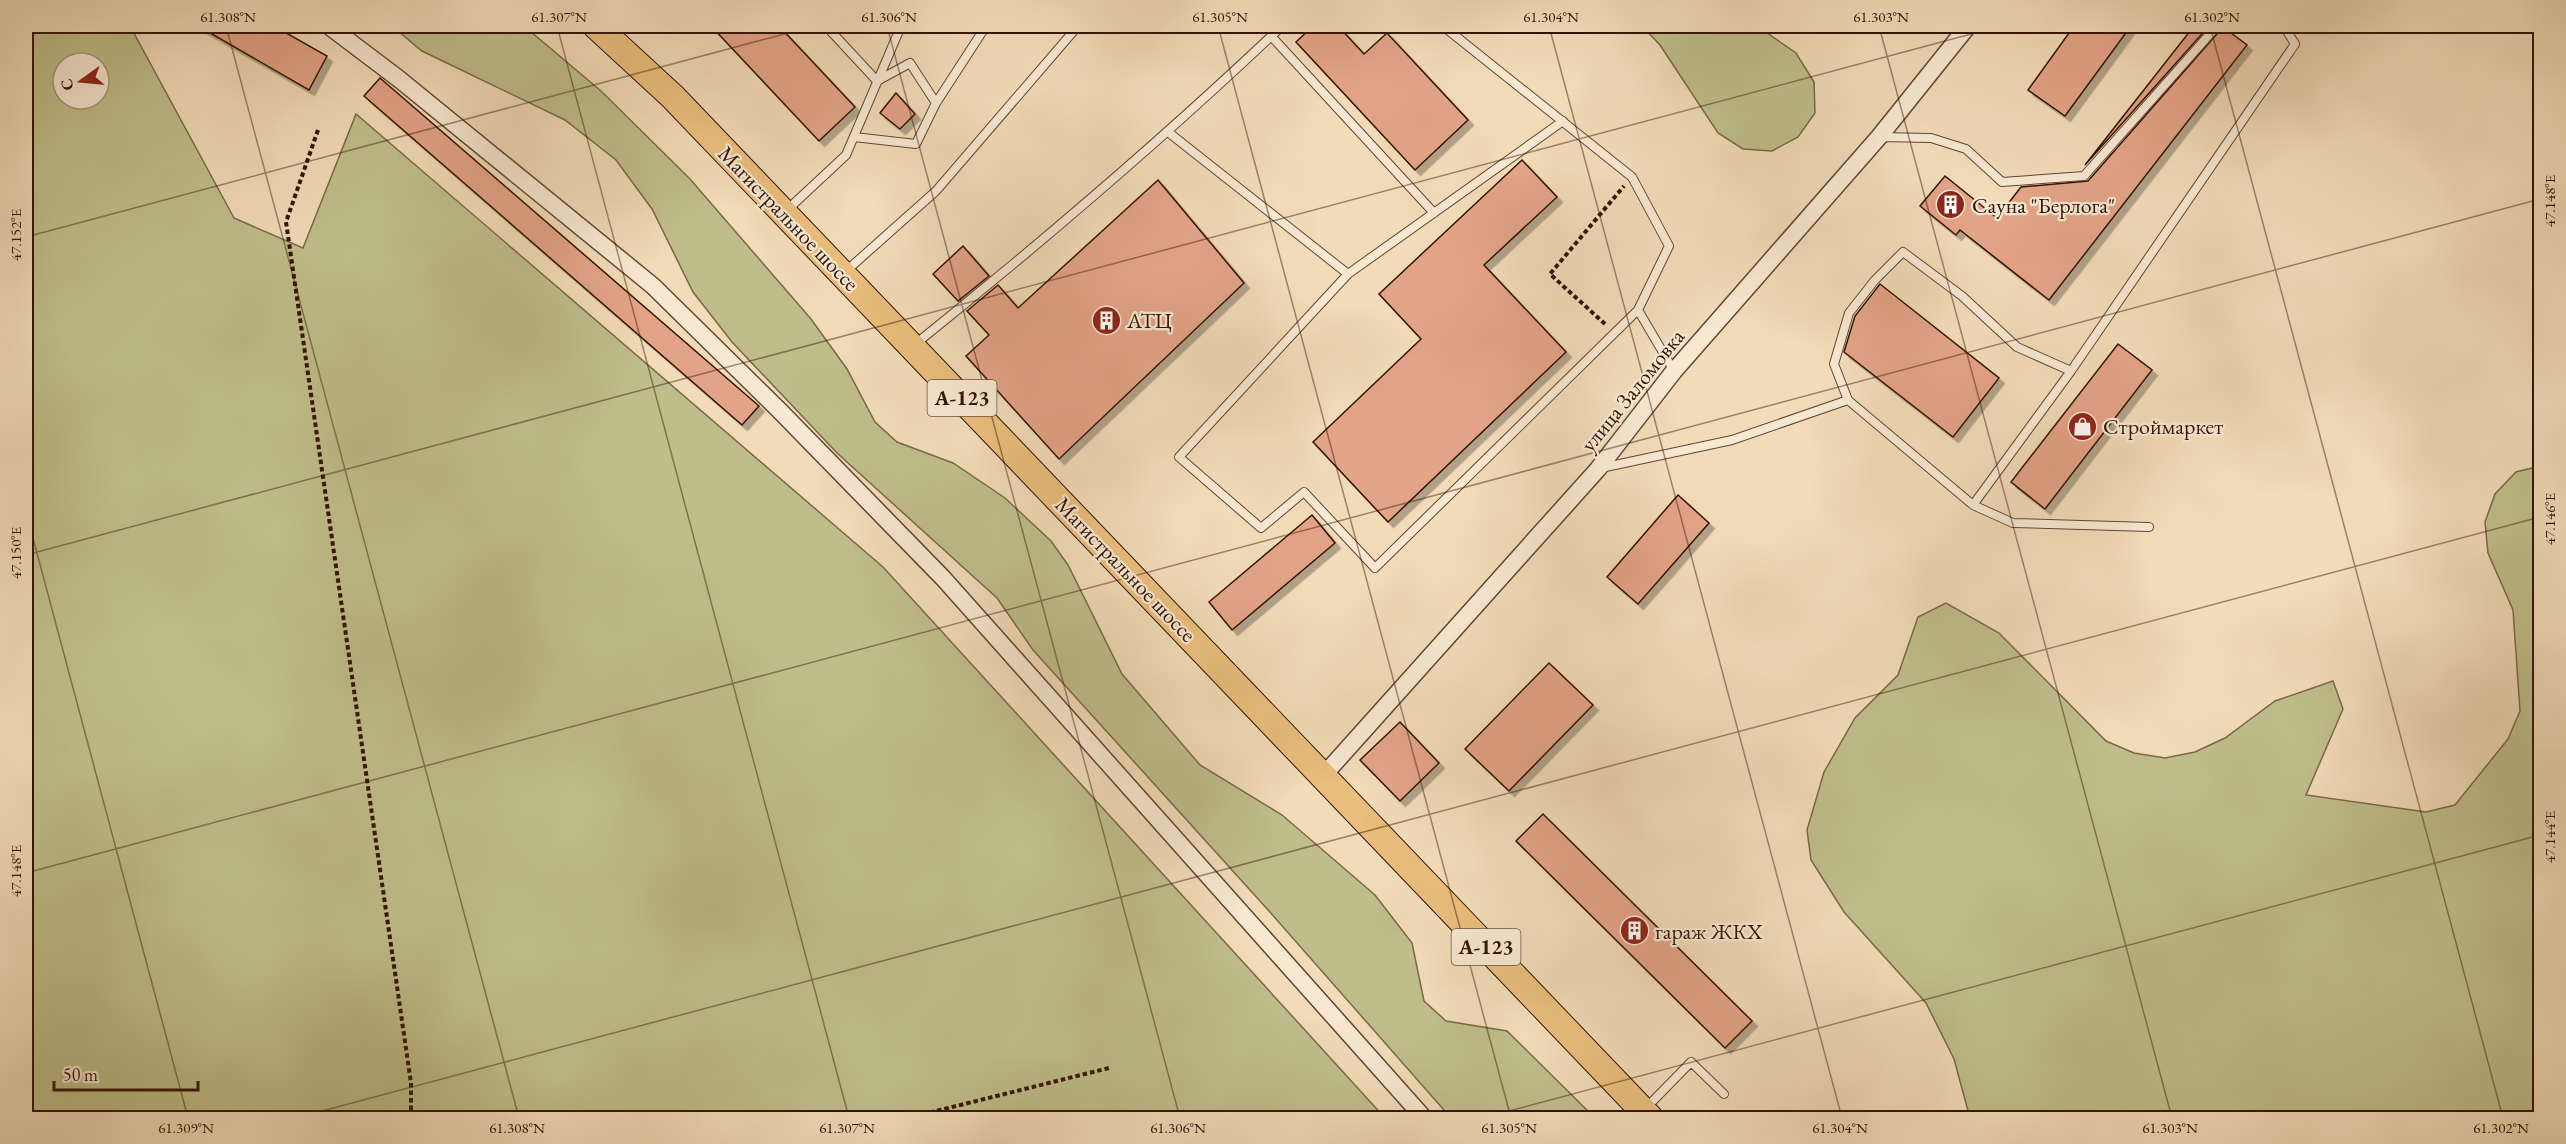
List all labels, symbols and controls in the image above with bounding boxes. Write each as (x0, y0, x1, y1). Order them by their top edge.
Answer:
text: 61.308°N (200, 7, 256, 26)
text: 61.307°N (531, 7, 587, 26)
text: 61.306°N (861, 7, 917, 26)
text: 61.305°N (1192, 7, 1248, 26)
text: 61.304°N (1523, 7, 1579, 26)
text: 61.303°N (1853, 7, 1909, 26)
text: 61.302°N (2184, 7, 2240, 26)
north arrow (51, 51, 111, 111)
text: С (55, 77, 79, 93)
street label: Магистральное шоссе (712, 139, 866, 298)
text: 47.148°E (2540, 174, 2559, 227)
building icon: Сауна "Берлога" (1935, 189, 1967, 221)
place label: Сауна "Берлога" (1972, 191, 2115, 220)
text: 47.152°E (6, 208, 25, 261)
building icon: АТЦ (1090, 304, 1122, 336)
place label: АТЦ (1126, 306, 1172, 335)
street label: улица Заломовка (1574, 323, 1691, 458)
road number: А-123 (928, 380, 996, 416)
shop icon: Строймаркет (2066, 410, 2098, 442)
place label: Строймаркет (2103, 412, 2223, 441)
street label: Магистральное шоссе (1049, 490, 1203, 649)
text: 47.146°E (2540, 492, 2559, 545)
text: 47.150°E (6, 526, 25, 579)
text: 47.144°E (2540, 810, 2559, 863)
text: 47.148°E (6, 844, 25, 897)
building icon: гараж ЖКХ (1618, 915, 1650, 947)
place label: гараж ЖКХ (1655, 917, 1763, 946)
road number: А-123 (1452, 929, 1520, 965)
scale bar (54, 1054, 198, 1092)
text: 50 m (63, 1063, 98, 1086)
text: 61.309°N (158, 1118, 214, 1137)
text: 61.308°N (489, 1118, 545, 1137)
text: 61.307°N (819, 1118, 875, 1137)
text: 61.306°N (1150, 1118, 1206, 1137)
text: 61.305°N (1481, 1118, 1537, 1137)
text: 61.304°N (1812, 1118, 1868, 1137)
text: 61.303°N (2142, 1118, 2198, 1137)
text: 61.302°N (2473, 1118, 2529, 1137)

